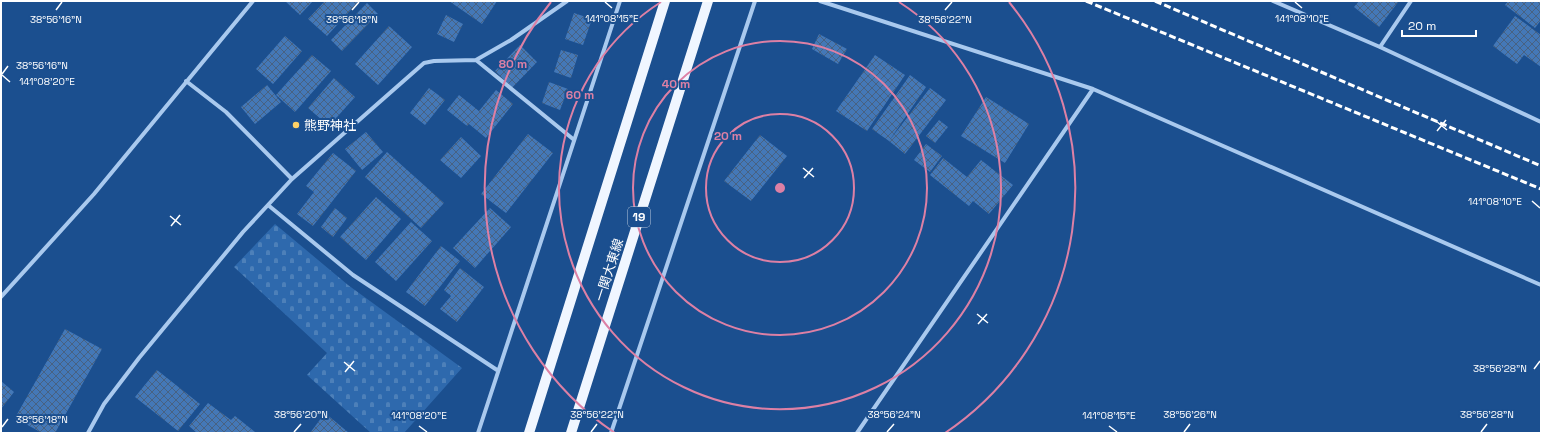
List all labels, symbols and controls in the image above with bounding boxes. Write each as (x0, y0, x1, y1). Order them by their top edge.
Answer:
text: 141°08'15"E (585, 12, 639, 25)
text: 141°08'10"E (1275, 12, 1329, 25)
scale bar (1402, 12, 1476, 38)
text: 38°56'16"N (30, 13, 82, 26)
text: 38°56'18"N (326, 13, 378, 26)
text: 38°56'22"N (918, 13, 972, 26)
text: 20 m (1408, 18, 1436, 34)
text: 80 m (499, 56, 527, 72)
text: 38°56'16"N (16, 59, 68, 72)
text: 141°08'20"E (19, 75, 75, 88)
text: 40 m (662, 76, 690, 92)
text: 60 m (566, 87, 594, 103)
place label: 熊野神社 (304, 117, 356, 134)
marker: 熊野神社 (291, 120, 301, 130)
text: 20 m (714, 128, 742, 144)
centre of rings (773, 181, 787, 195)
text: 141°08'10"E (1468, 195, 1522, 208)
road number: 19 (628, 207, 650, 227)
street label: 一関大東線 (591, 236, 627, 304)
text: 38°56'28"N (1473, 362, 1527, 375)
text: 38°56'20"N (274, 408, 328, 421)
text: 38°56'22"N (570, 408, 624, 421)
text: 38°56'24"N (867, 408, 921, 421)
text: 38°56'26"N (1163, 408, 1217, 421)
text: 38°56'28"N (1460, 408, 1514, 421)
text: 141°08'20"E (391, 409, 447, 422)
text: 141°08'15"E (1082, 409, 1136, 422)
text: 38°56'18"N (16, 413, 68, 426)

